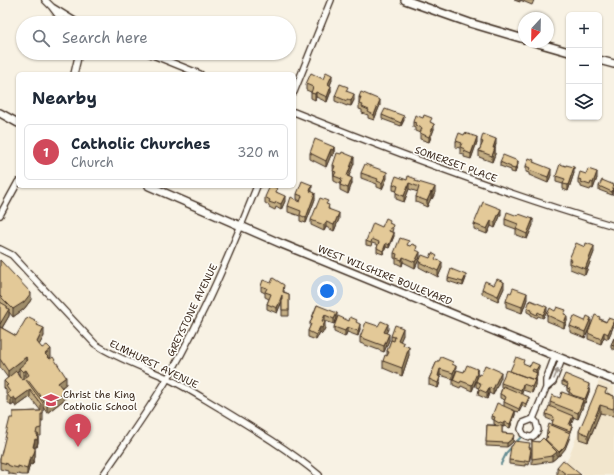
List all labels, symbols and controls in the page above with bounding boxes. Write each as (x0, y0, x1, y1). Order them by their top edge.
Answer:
north arrow (518, 12, 554, 48)
map controls (566, 12, 602, 120)
button: + (566, 12, 602, 48)
search box (16, 16, 296, 60)
icon: search (30, 27, 52, 49)
text: Search here (62, 28, 148, 48)
button: − (566, 48, 602, 84)
button: layers (566, 84, 602, 120)
text: Nearby (32, 87, 97, 109)
text: Catholic Churches (71, 134, 210, 154)
street label: SOMERSET PLACE (413, 143, 499, 185)
text: 1 (43, 144, 49, 161)
text: 320 m (237, 144, 279, 161)
text: Church (71, 154, 114, 171)
street label: WEST WILSHIRE BOULEVARD (316, 242, 455, 308)
street label: GREYSTONE AVENUE (164, 261, 220, 359)
your location (317, 281, 337, 301)
street label: ELMHURST AVENUE (108, 337, 200, 391)
one-way arrow (553, 368, 559, 380)
place label: Christ the King Catholic School (63, 388, 137, 413)
school or university icon: Christ the King Catholic School (42, 391, 60, 409)
pin: 1 (65, 414, 91, 447)

